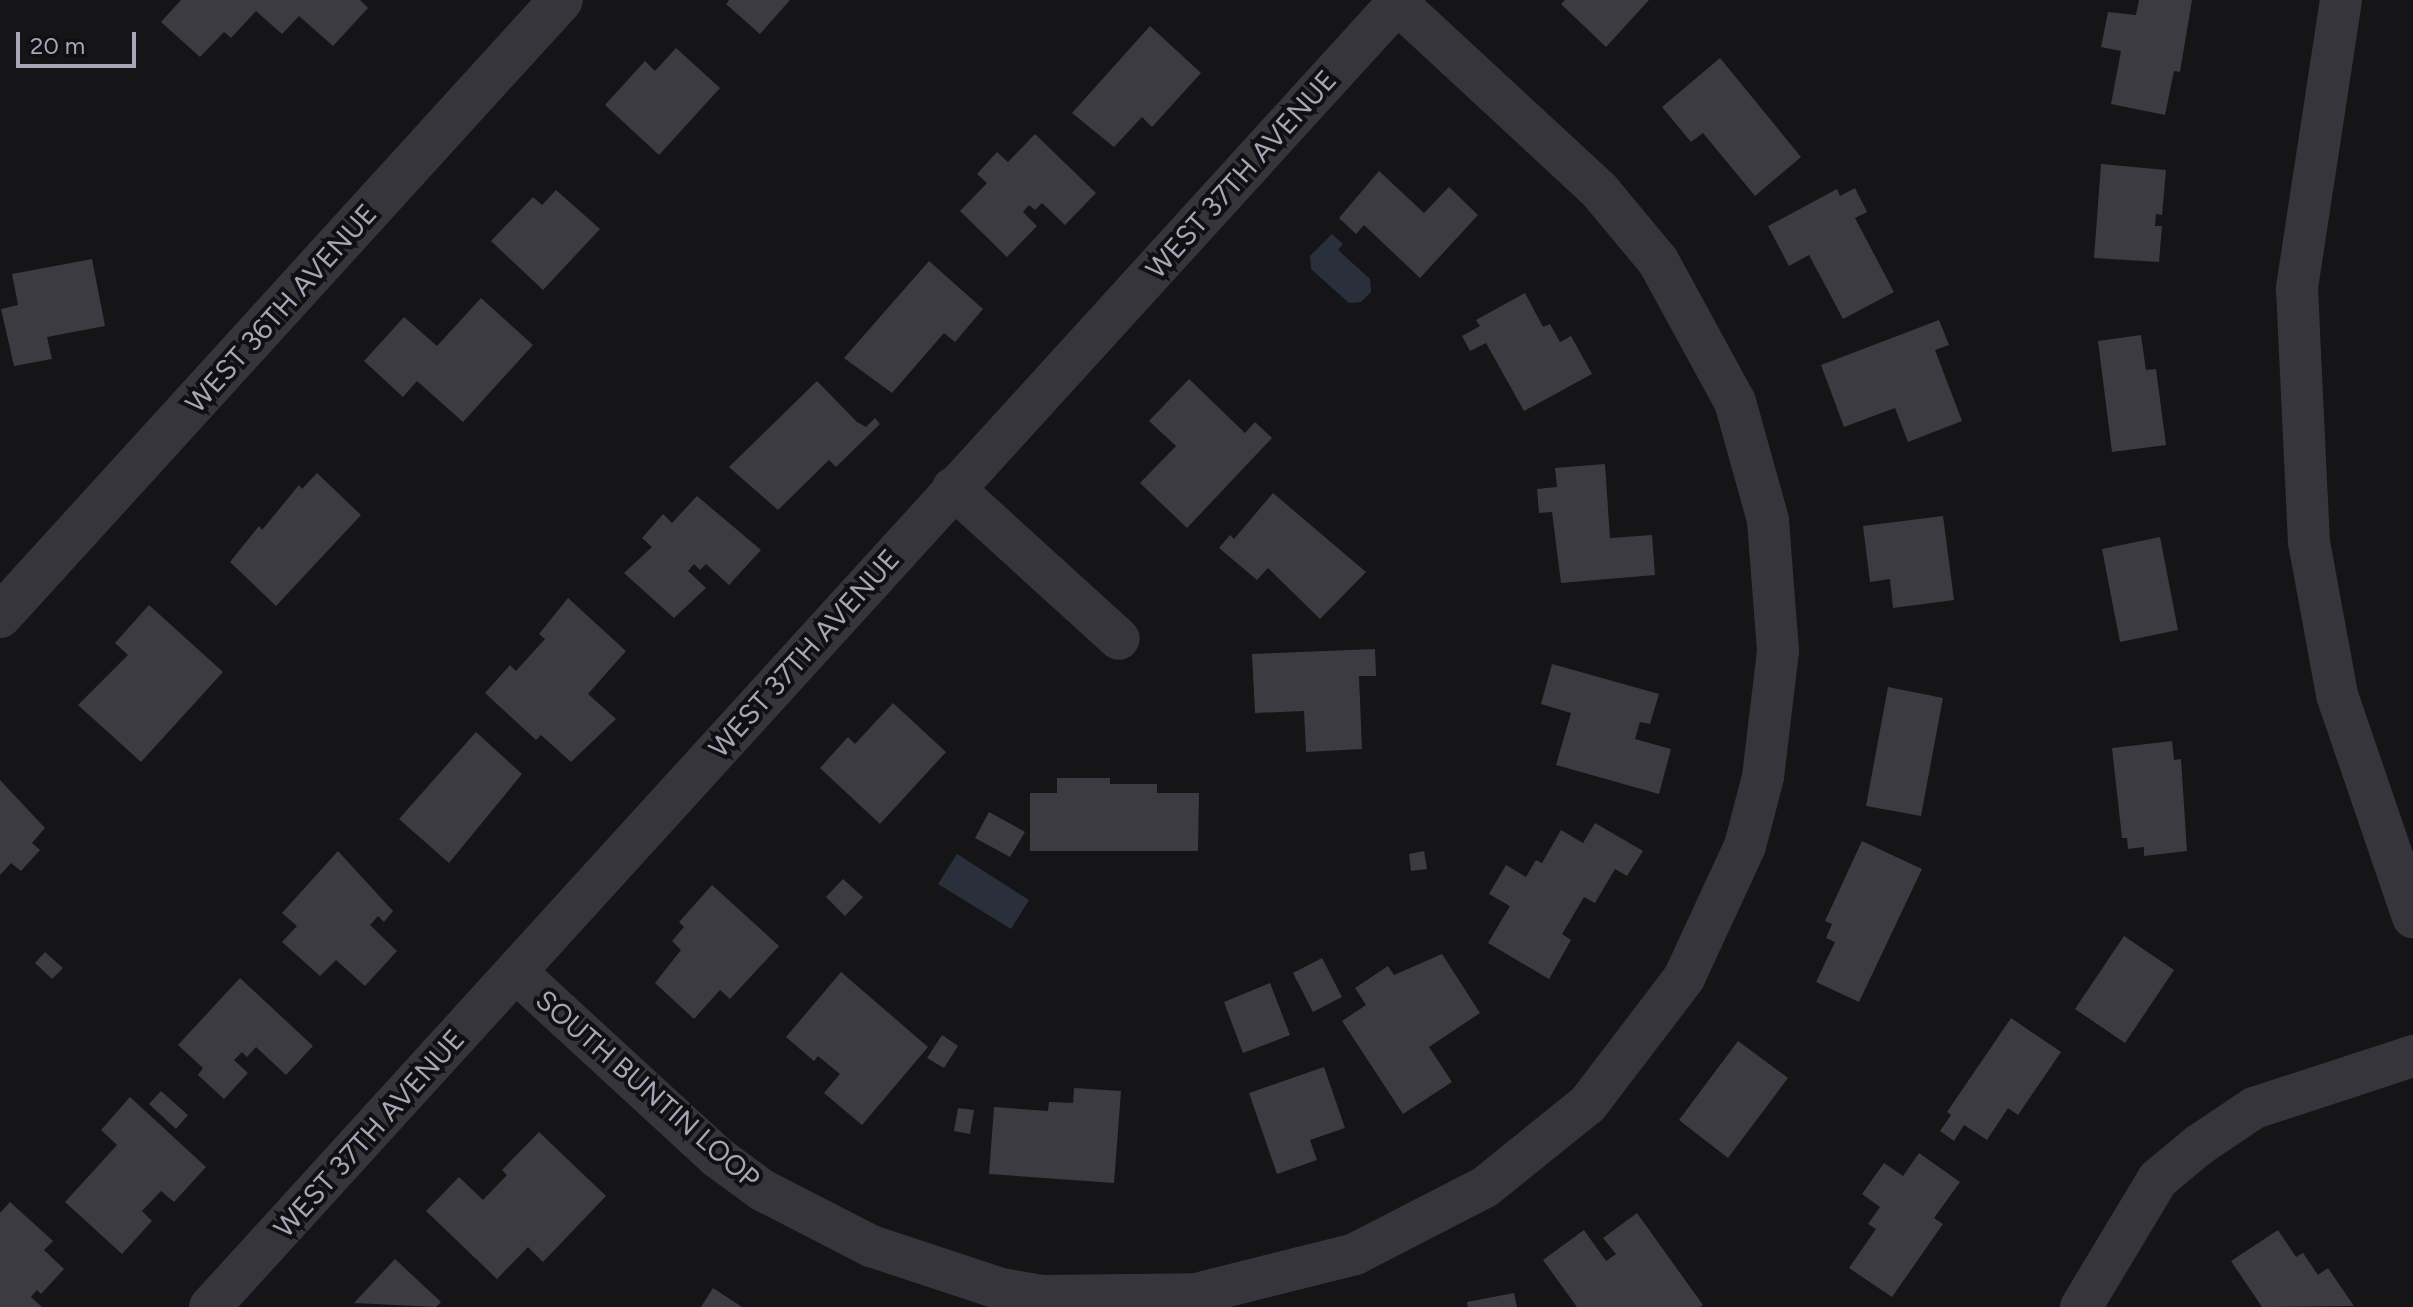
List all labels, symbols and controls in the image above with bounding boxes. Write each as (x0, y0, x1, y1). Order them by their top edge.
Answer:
scale bar (20, 16, 140, 66)
text: 20 m (30, 31, 85, 60)
street label: WEST 37TH AVENUE (1139, 63, 1343, 285)
street label: WEST 36TH AVENUE (178, 197, 384, 419)
street label: WEST 37TH AVENUE (702, 542, 906, 764)
street label: SOUTH BUNTIN LOOP (529, 983, 767, 1195)
street label: WEST 37TH AVENUE (267, 1022, 471, 1244)

